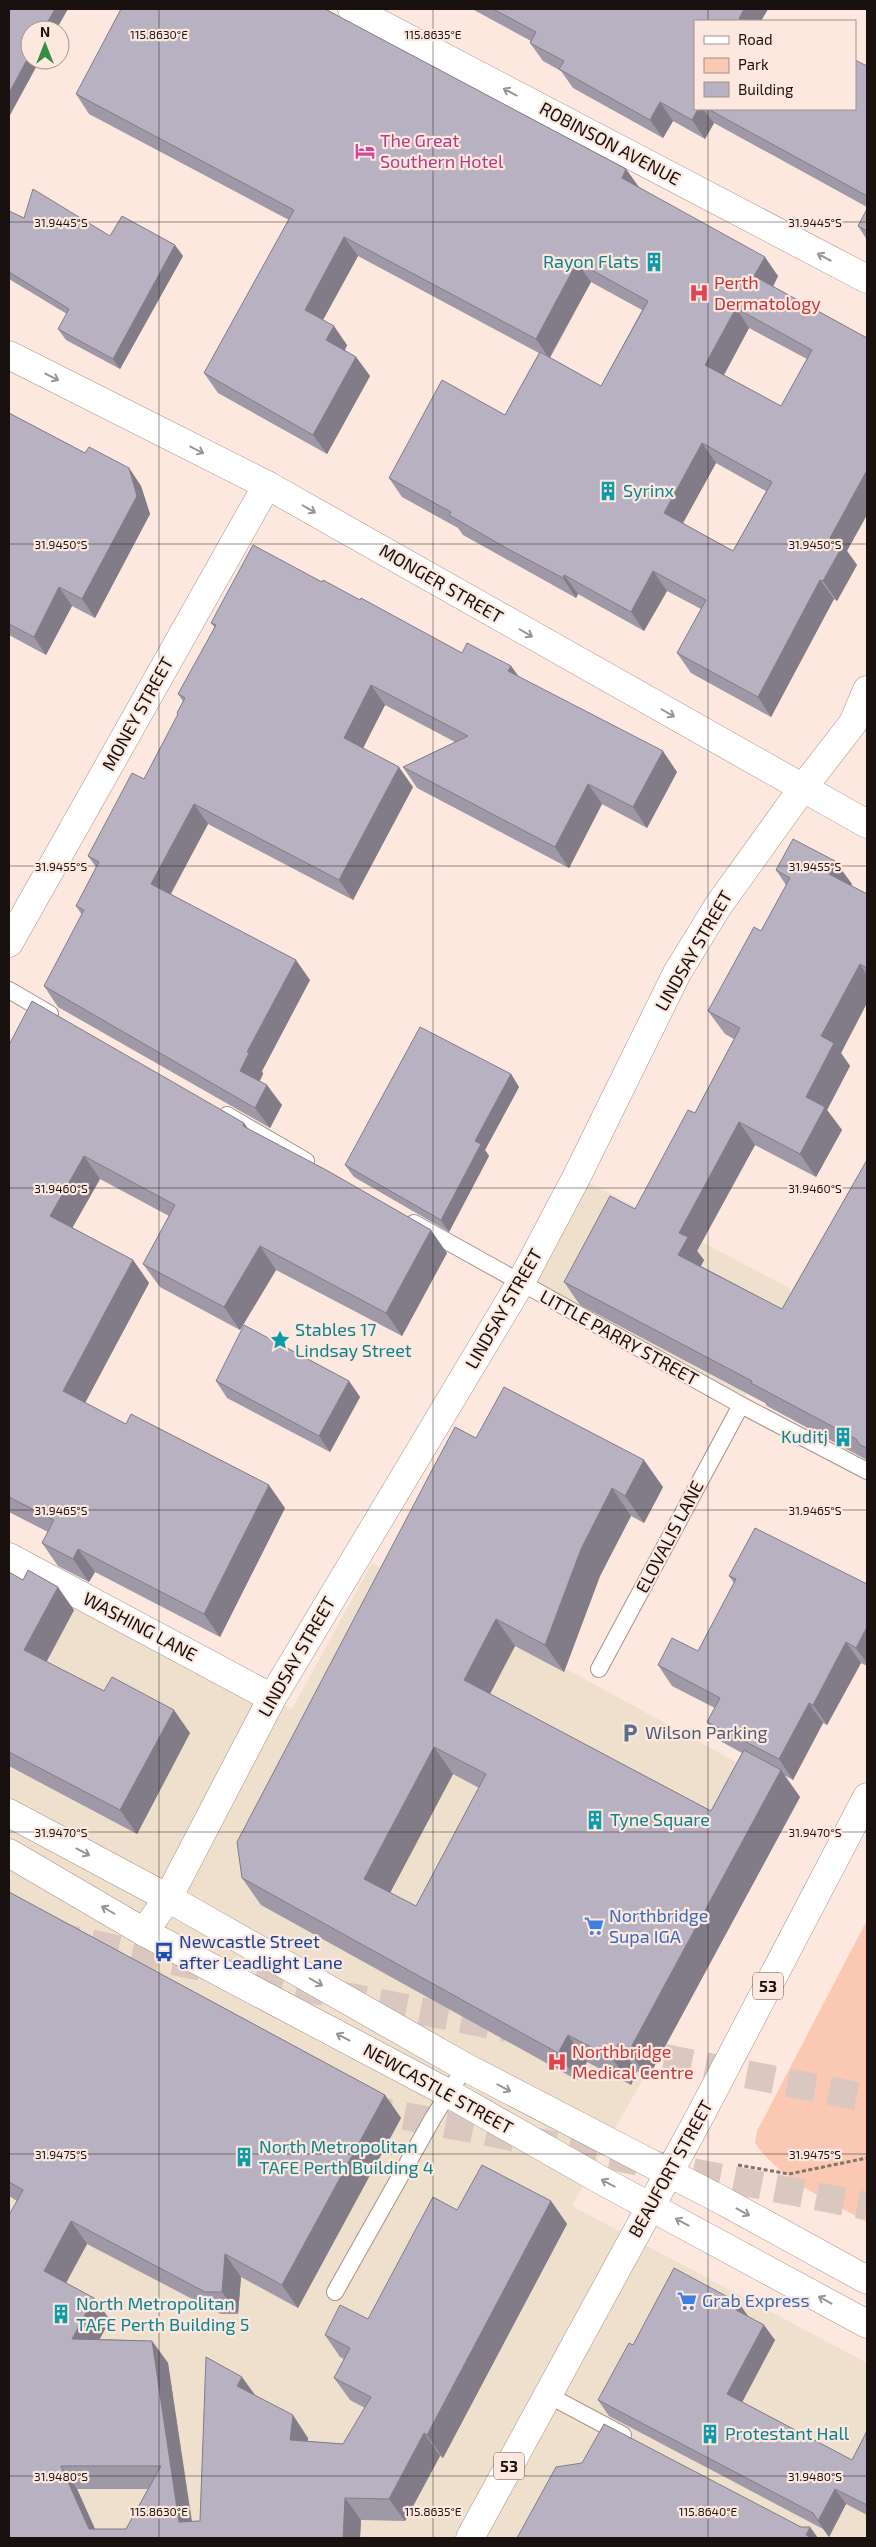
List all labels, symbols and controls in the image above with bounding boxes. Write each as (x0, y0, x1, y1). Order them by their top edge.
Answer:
north arrow (20, 20, 70, 70)
legend (694, 20, 856, 110)
text: N (40, 23, 50, 40)
text: 115.8630°E (130, 27, 188, 41)
text: 115.8635°E (404, 27, 462, 41)
text: Road (738, 30, 773, 48)
text: Park (738, 55, 769, 73)
text: Building (738, 80, 794, 98)
one-way arrow (503, 87, 518, 96)
street label: ROBINSON AVENUE (536, 97, 685, 190)
place label: The Great Southern Hotel (380, 129, 504, 172)
hotel icon: The Great Southern Hotel (354, 140, 376, 162)
text: 31.9445°S (34, 215, 88, 229)
text: 31.9445°S (788, 215, 842, 229)
place label: Rayon Flats (543, 250, 639, 272)
building icon: Rayon Flats (643, 251, 665, 273)
one-way arrow (817, 252, 832, 261)
place label: Perth Dermatology (714, 271, 821, 314)
hospital icon: Perth Dermatology (688, 282, 710, 304)
one-way arrow (44, 373, 59, 382)
one-way arrow (190, 445, 205, 455)
place label: Syrinx (623, 479, 675, 501)
building icon: Syrinx (597, 480, 619, 502)
one-way arrow (301, 505, 316, 515)
text: 31.9450°S (34, 537, 88, 551)
text: 31.9450°S (788, 537, 842, 551)
street label: MONGER STREET (376, 539, 508, 628)
one-way arrow (519, 628, 533, 638)
street label: MONEY STREET (97, 652, 178, 774)
one-way arrow (660, 708, 675, 718)
text: 31.9455°S (35, 859, 87, 873)
text: 31.9455°S (789, 859, 841, 873)
street label: LINDSAY STREET (650, 886, 737, 1014)
text: 31.9460°S (34, 1181, 88, 1195)
text: 31.9460°S (788, 1181, 842, 1195)
street label: LINDSAY STREET (460, 1244, 547, 1372)
street label: LITTLE PARRY STREET (537, 1284, 703, 1390)
place label: Stables 17 Lindsay Street (295, 1318, 412, 1361)
place icon: Stables 17 Lindsay Street (269, 1329, 291, 1351)
place label: Kuditj (781, 1425, 828, 1447)
building icon: Kuditj (832, 1426, 854, 1448)
street label: ELOVALIS LANE (630, 1477, 708, 1596)
text: 31.9465°S (35, 1503, 88, 1517)
text: 31.9465°S (789, 1503, 842, 1517)
street label: WASHING LANE (80, 1587, 201, 1665)
street label: LINDSAY STREET (253, 1592, 340, 1720)
place label: Wilson Parking (645, 1721, 768, 1743)
parking icon: Wilson Parking (619, 1722, 641, 1744)
place label: Tyne Square (610, 1808, 710, 1830)
building icon: Tyne Square (584, 1809, 606, 1831)
text: 31.9470°S (35, 1825, 88, 1839)
text: 31.9470°S (789, 1825, 842, 1839)
one-way arrow (75, 1847, 90, 1857)
place label: Northbridge Supa IGA (609, 1904, 708, 1947)
one-way arrow (101, 1905, 115, 1915)
supermarket icon: Northbridge Supa IGA (583, 1915, 605, 1937)
place label: Newcastle Street after Leadlight Lane (179, 1930, 343, 1973)
bus stop icon: Newcastle Street after Leadlight Lane (153, 1941, 175, 1963)
road number: 53 (753, 1972, 783, 2000)
one-way arrow (309, 1978, 323, 1988)
one-way arrow (336, 2032, 351, 2041)
street label: NEWCASTLE STREET (360, 2038, 518, 2139)
place label: Northbridge Medical Centre (572, 2040, 694, 2083)
hospital icon: Northbridge Medical Centre (546, 2051, 568, 2073)
one-way arrow (496, 2083, 511, 2093)
street label: BEAUFORT STREET (623, 2096, 717, 2241)
place label: North Metropolitan TAFE Perth Building 4 (259, 2135, 434, 2178)
building icon: North Metropolitan TAFE Perth Building 4 (233, 2146, 255, 2168)
text: 31.9475°S (35, 2147, 87, 2161)
text: 31.9475°S (789, 2147, 841, 2161)
one-way arrow (601, 2178, 616, 2187)
one-way arrow (735, 2207, 749, 2217)
one-way arrow (675, 2217, 690, 2227)
place label: Grab Express (702, 2289, 810, 2311)
supermarket icon: Grab Express (676, 2290, 698, 2312)
place label: North Metropolitan TAFE Perth Building 5 (76, 2292, 249, 2335)
one-way arrow (818, 2295, 832, 2305)
building icon: North Metropolitan TAFE Perth Building 5 (50, 2303, 72, 2325)
place label: Protestant Hall (725, 2422, 850, 2444)
building icon: Protestant Hall (699, 2423, 721, 2445)
road number: 53 (494, 2452, 524, 2480)
text: 31.9480°S (34, 2469, 88, 2483)
text: 31.9480°S (788, 2469, 842, 2483)
text: 115.8630°E (130, 2504, 188, 2518)
text: 115.8635°E (404, 2504, 462, 2518)
text: 115.8640°E (679, 2504, 738, 2518)

